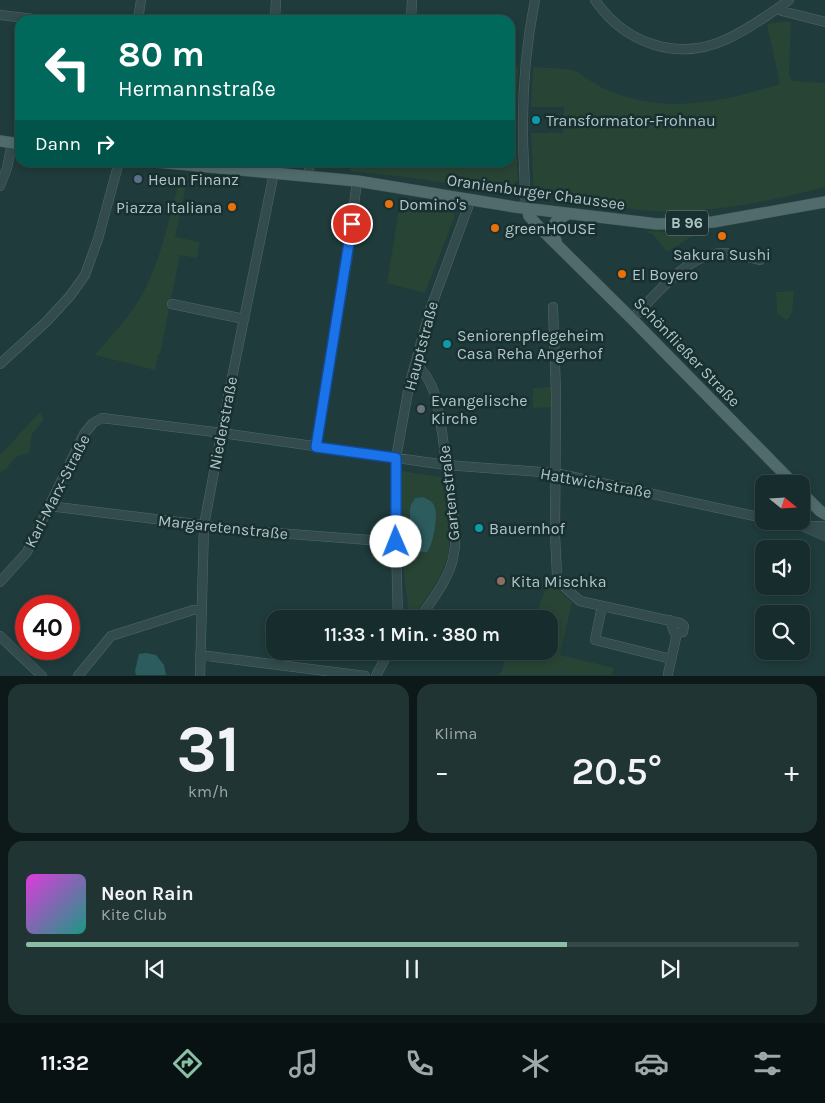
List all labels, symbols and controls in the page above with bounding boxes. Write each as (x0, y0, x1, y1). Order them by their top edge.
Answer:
text: 80 m (118, 34, 205, 75)
icon: left (35, 35, 100, 100)
text: Hermannstraße (118, 76, 276, 102)
place label: Transformator-Frohnau (546, 111, 716, 130)
marker: Transformator-Frohnau (530, 114, 542, 126)
icon: right (91, 130, 119, 158)
text: Dann (35, 133, 81, 155)
place label: Heun Finanz (148, 170, 239, 189)
street label: Oranienburger Chaussee (446, 170, 626, 214)
marker: Heun Finanz (132, 173, 144, 185)
place label: Domino's (399, 195, 467, 214)
place label: Piazza Italiana (116, 198, 222, 217)
marker: Domino's (383, 198, 395, 210)
marker: Piazza Italiana (226, 201, 238, 213)
pin (331, 203, 373, 245)
icon: arrive (338, 210, 366, 238)
road number: B 96 (666, 210, 708, 236)
place label: greenHOUSE (505, 219, 596, 238)
marker: greenHOUSE (489, 222, 501, 234)
marker: Sakura Sushi (716, 230, 728, 242)
place label: Sakura Sushi (673, 245, 771, 264)
place label: El Boyero (632, 265, 698, 284)
marker: El Boyero (616, 268, 628, 280)
street label: Schönfließer Straße (630, 293, 744, 411)
street label: Hauptstraße (400, 299, 442, 393)
place label: Seniorenpflegeheim Casa Reha Angerhof (457, 326, 604, 363)
marker: Seniorenpflegeheim Casa Reha Angerhof (441, 338, 453, 350)
street label: Niederstraße (205, 375, 241, 471)
place label: Evangelische Kirche (431, 391, 528, 428)
marker: Evangelische Kirche (415, 403, 427, 415)
street label: Karl-Marx-Straße (20, 431, 94, 551)
street label: Gartenstraße (435, 444, 463, 542)
street label: Hattwichstraße (539, 464, 653, 502)
north arrow (755, 475, 810, 530)
map controls (755, 475, 810, 660)
street label: Margaretenstraße (157, 511, 289, 543)
position arrow (369, 515, 421, 567)
place label: Bauernhof (489, 519, 565, 538)
marker: Bauernhof (473, 522, 485, 534)
button: sound (755, 540, 810, 595)
place label: Kita Mischka (511, 572, 607, 591)
marker: Kita Mischka (495, 575, 507, 587)
speed limit sign: 40 (15, 595, 80, 660)
button: search (755, 605, 810, 660)
text: 11:33 · 1 Min. · 380 m (324, 624, 500, 646)
text: 31 (176, 711, 240, 787)
text: Klima (435, 724, 477, 743)
text: 20.5° (572, 749, 662, 794)
text: − (435, 755, 449, 788)
text: + (784, 755, 799, 788)
text: km/h (188, 782, 229, 801)
text: Neon Rain (101, 883, 194, 905)
text: Kite Club (101, 905, 167, 924)
icon: previous (141, 955, 169, 983)
icon: pause (398, 955, 426, 983)
icon: next (656, 955, 684, 983)
icon: directions (170, 1046, 205, 1081)
icon: music (286, 1046, 321, 1081)
icon: phone (402, 1046, 437, 1081)
icon: climate (518, 1046, 553, 1081)
icon: car (634, 1046, 669, 1081)
icon: filters (750, 1046, 785, 1081)
text: 11:32 (40, 1050, 89, 1076)

